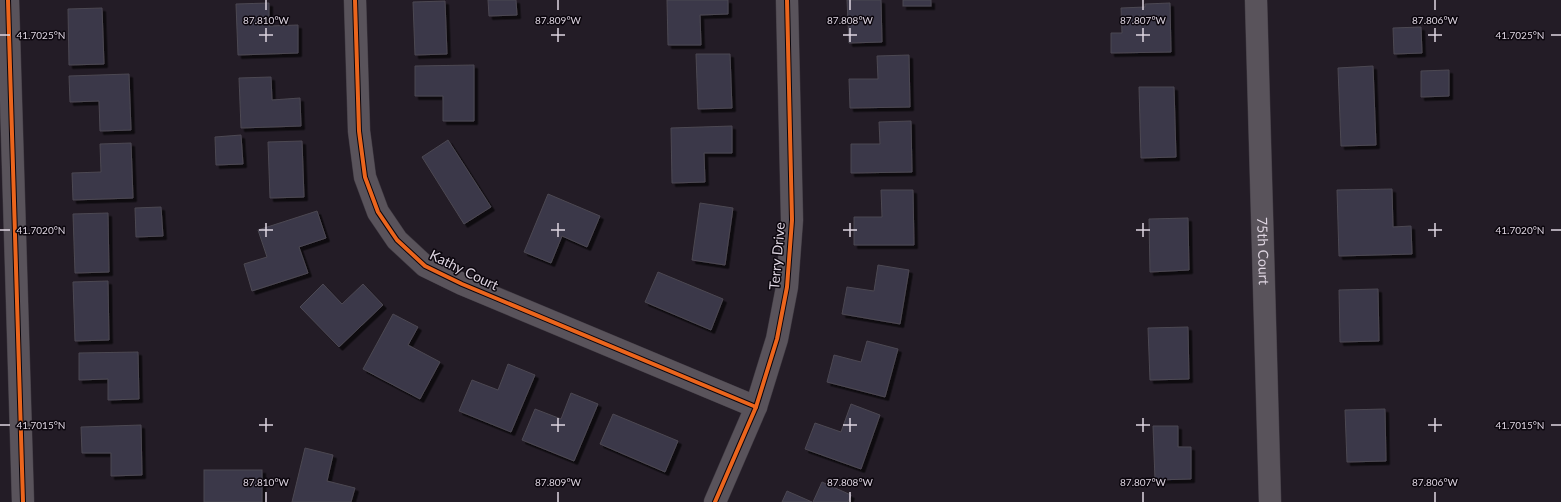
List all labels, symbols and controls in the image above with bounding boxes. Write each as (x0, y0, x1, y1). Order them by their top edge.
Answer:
text: 87.810°W (243, 14, 290, 26)
text: 87.809°W (535, 14, 582, 26)
text: 87.808°W (827, 14, 874, 26)
text: 87.807°W (1120, 14, 1167, 26)
text: 87.806°W (1412, 14, 1459, 26)
text: 41.7025°N (17, 29, 65, 41)
text: 41.7025°N (1496, 29, 1544, 41)
street label: 75th Court (1254, 217, 1273, 285)
street label: Terry Drive (765, 221, 788, 291)
text: 41.7020°N (17, 224, 65, 236)
text: 41.7020°N (1496, 224, 1544, 236)
street label: Kathy Court (427, 246, 501, 293)
text: 41.7015°N (17, 419, 65, 431)
text: 41.7015°N (1496, 419, 1544, 431)
text: 87.810°W (243, 476, 290, 488)
text: 87.809°W (535, 476, 582, 488)
text: 87.808°W (827, 476, 874, 488)
text: 87.807°W (1120, 476, 1167, 488)
text: 87.806°W (1412, 476, 1459, 488)

